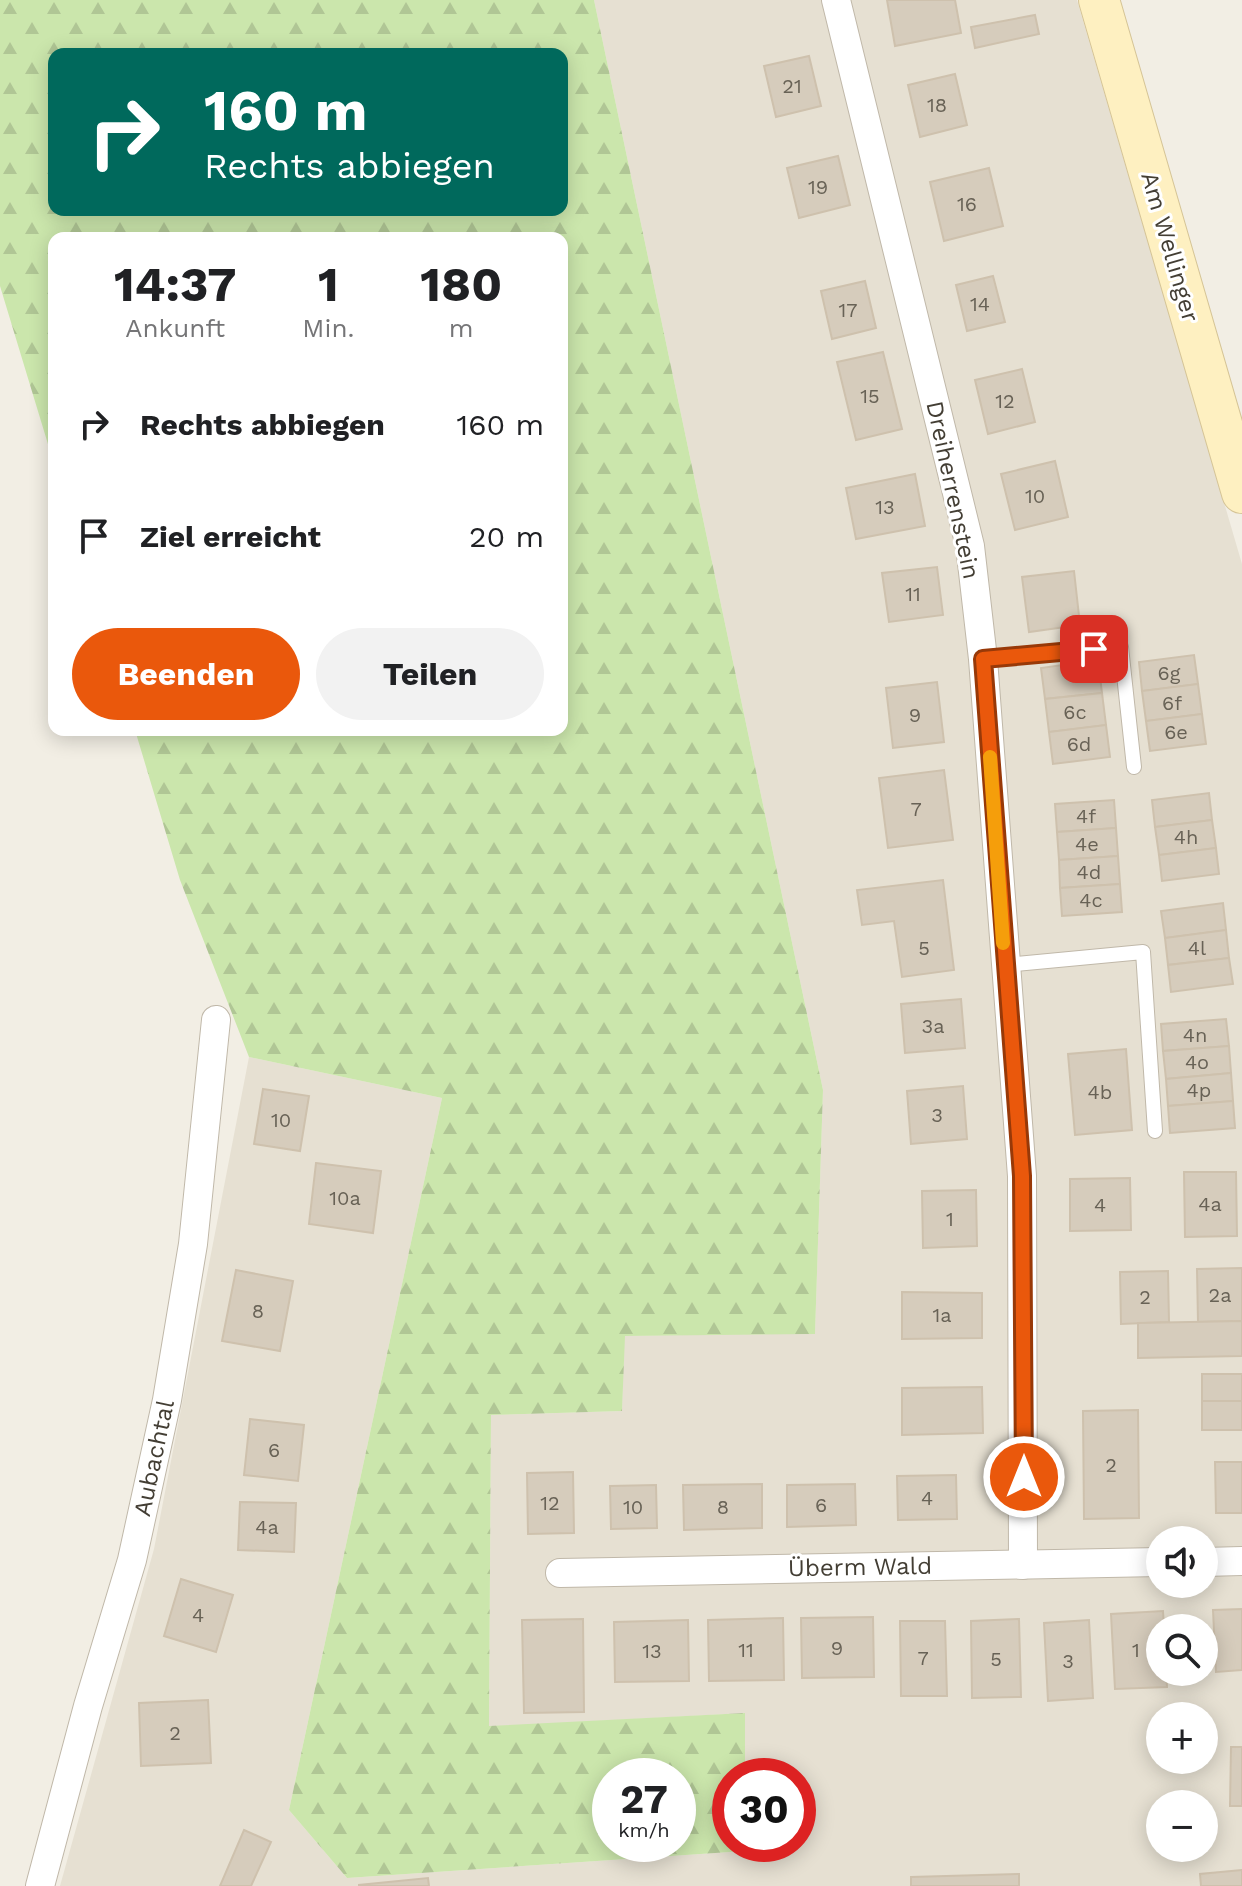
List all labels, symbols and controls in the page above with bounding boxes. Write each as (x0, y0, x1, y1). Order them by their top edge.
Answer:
house number: 21 (782, 74, 802, 98)
text: 160 m (204, 78, 367, 144)
icon: right (72, 80, 176, 184)
house number: 18 (927, 93, 947, 117)
text: Rechts abbiegen (204, 145, 495, 187)
street label: Am Wellinger (1135, 169, 1205, 325)
house number: 19 (808, 175, 828, 199)
house number: 16 (957, 192, 977, 216)
text: 14:37 (114, 256, 236, 313)
text: 1 (318, 256, 339, 313)
text: 180 (420, 256, 502, 313)
house number: 14 (970, 292, 990, 316)
house number: 17 (838, 298, 858, 322)
text: Ankunft (125, 313, 225, 343)
text: Min. (302, 313, 354, 343)
text: m (449, 313, 474, 343)
house number: 15 (860, 384, 880, 408)
house number: 12 (995, 389, 1015, 413)
street label: Dreiherrenstein (920, 398, 986, 582)
icon: right (72, 402, 116, 446)
text: Rechts abbiegen (140, 407, 385, 442)
text: 160 m (457, 407, 544, 442)
house number: 10 (1025, 484, 1045, 508)
house number: 13 (875, 495, 895, 519)
icon: arrive (72, 514, 116, 558)
text: Ziel erreicht (140, 519, 321, 554)
text: 20 m (469, 519, 544, 554)
house number: 11 (905, 582, 921, 606)
pin (1060, 615, 1128, 683)
icon: arrive (1072, 627, 1116, 671)
button: Beenden (72, 628, 300, 720)
button: Teilen (316, 628, 544, 720)
house number: 6g (1158, 661, 1181, 685)
house number: 6f (1162, 691, 1182, 715)
house number: 6c (1063, 700, 1087, 724)
house number: 9 (909, 703, 921, 727)
house number: 6e (1164, 720, 1188, 744)
house number: 6d (1067, 732, 1091, 756)
house number: 7 (910, 797, 922, 821)
house number: 4f (1076, 804, 1096, 828)
house number: 4h (1174, 825, 1198, 849)
house number: 4e (1075, 832, 1099, 856)
house number: 4d (1077, 860, 1101, 884)
house number: 4c (1079, 888, 1103, 912)
house number: 5 (918, 936, 930, 960)
house number: 4l (1188, 936, 1206, 960)
house number: 3a (922, 1014, 944, 1038)
house number: 4n (1183, 1023, 1207, 1047)
house number: 4o (1185, 1050, 1209, 1074)
house number: 4p (1187, 1078, 1211, 1102)
house number: 4b (1088, 1080, 1112, 1104)
house number: 3 (931, 1103, 943, 1127)
house number: 10 (271, 1108, 291, 1132)
house number: 10a (329, 1186, 361, 1210)
house number: 4a (1198, 1192, 1222, 1216)
house number: 4 (1094, 1193, 1106, 1217)
house number: 1 (946, 1207, 954, 1231)
house number: 2a (1209, 1283, 1231, 1307)
house number: 2 (1139, 1285, 1151, 1309)
house number: 8 (252, 1299, 264, 1323)
house number: 1a (932, 1303, 952, 1327)
street label: Aubachtal (128, 1397, 180, 1519)
position arrow (982, 1435, 1066, 1519)
house number: 6 (268, 1438, 280, 1462)
house number: 2 (1105, 1453, 1117, 1477)
house number: 4 (921, 1486, 933, 1510)
house number: 12 (540, 1491, 560, 1515)
house number: 6 (815, 1493, 827, 1517)
house number: 10 (623, 1495, 643, 1519)
house number: 8 (717, 1495, 729, 1519)
house number: 4a (255, 1515, 279, 1539)
map controls (1146, 1526, 1218, 1862)
button: sound (1146, 1526, 1218, 1598)
street label: Überm Wald (788, 1552, 932, 1582)
house number: 4 (192, 1603, 204, 1627)
button: search (1146, 1614, 1218, 1686)
house number: 9 (831, 1636, 843, 1660)
house number: 11 (738, 1638, 754, 1662)
house number: 1 (1132, 1638, 1140, 1662)
house number: 13 (642, 1639, 662, 1663)
house number: 7 (917, 1646, 929, 1670)
house number: 5 (990, 1647, 1002, 1671)
house number: 3 (1062, 1649, 1074, 1673)
button: + (1146, 1702, 1218, 1774)
house number: 2 (169, 1721, 181, 1745)
speed limit sign: 30 (712, 1758, 816, 1862)
text: 27 (620, 1776, 668, 1823)
button: − (1146, 1790, 1218, 1862)
text: km/h (618, 1818, 670, 1842)

